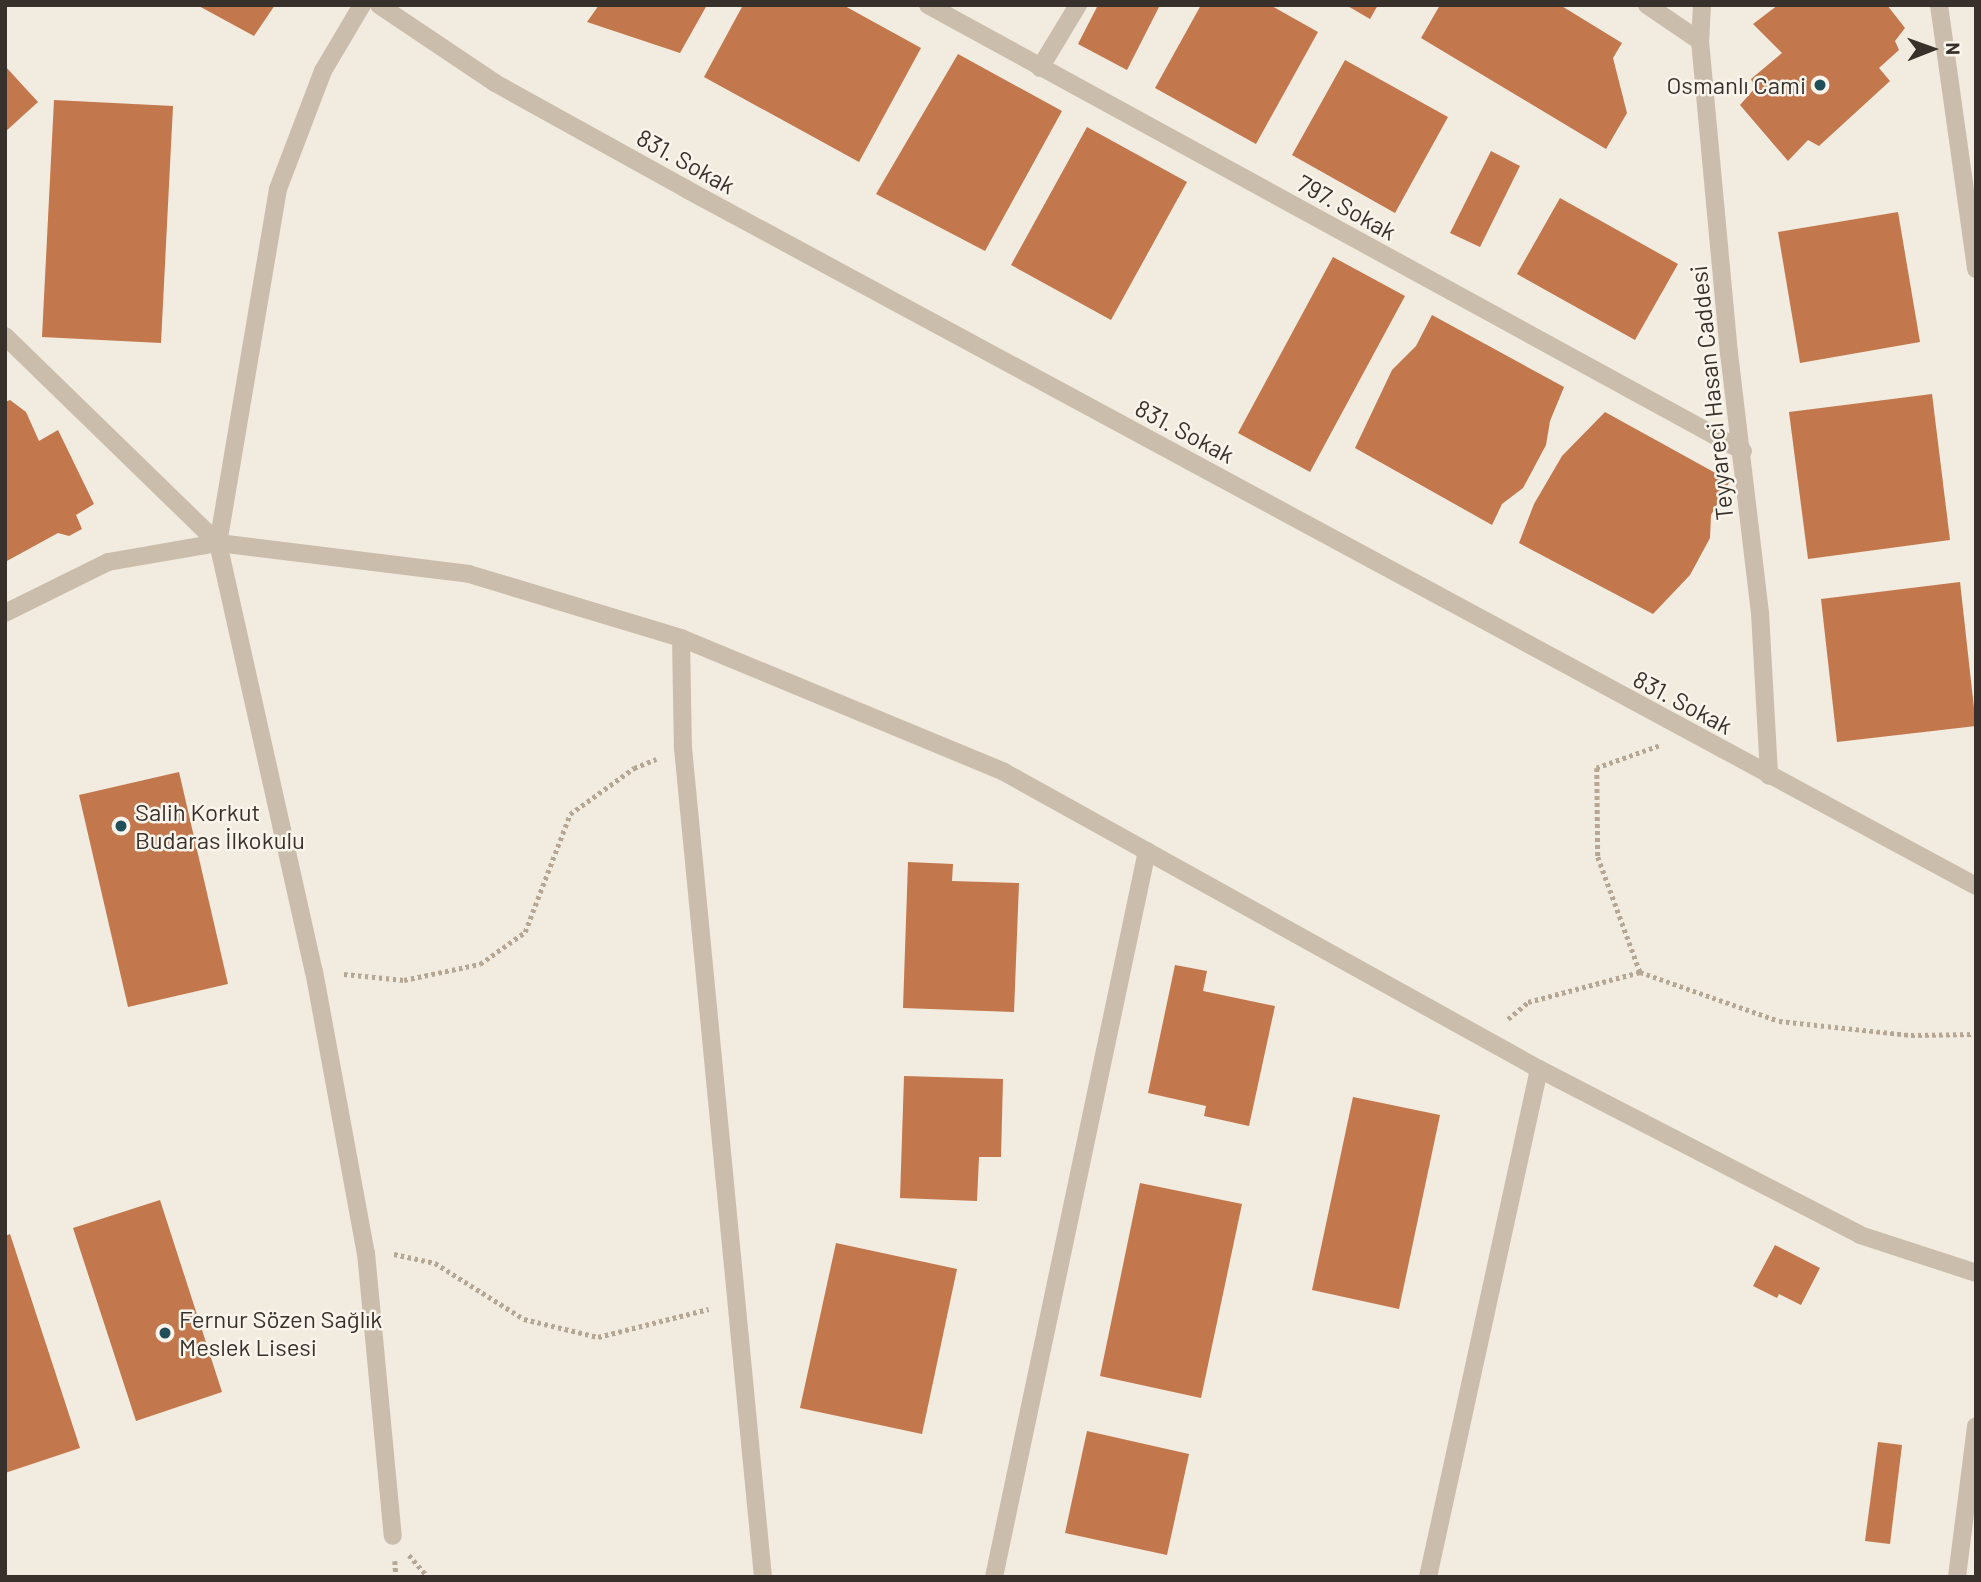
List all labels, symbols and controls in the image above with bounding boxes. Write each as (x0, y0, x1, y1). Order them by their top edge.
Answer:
north arrow (1897, 14, 1967, 84)
text: N (1942, 42, 1965, 55)
place label: Osmanlı Cami (1666, 71, 1806, 99)
marker: Osmanlı Cami (1812, 77, 1828, 93)
street label: 831. Sokak (632, 122, 740, 200)
street label: 797. Sokak (1292, 168, 1402, 246)
street label: Teyyareci Hasan Caddesi (1683, 264, 1739, 522)
street label: 831. Sokak (1131, 393, 1239, 469)
street label: 831. Sokak (1629, 664, 1737, 740)
place label: Salih Korkut Budaras İlkokulu (135, 798, 305, 854)
marker: Salih Korkut Budaras İlkokulu (113, 818, 129, 834)
place label: Fernur Sözen Sağlık Meslek Lisesi (179, 1305, 382, 1361)
marker: Fernur Sözen Sağlık Meslek Lisesi (157, 1325, 173, 1341)

